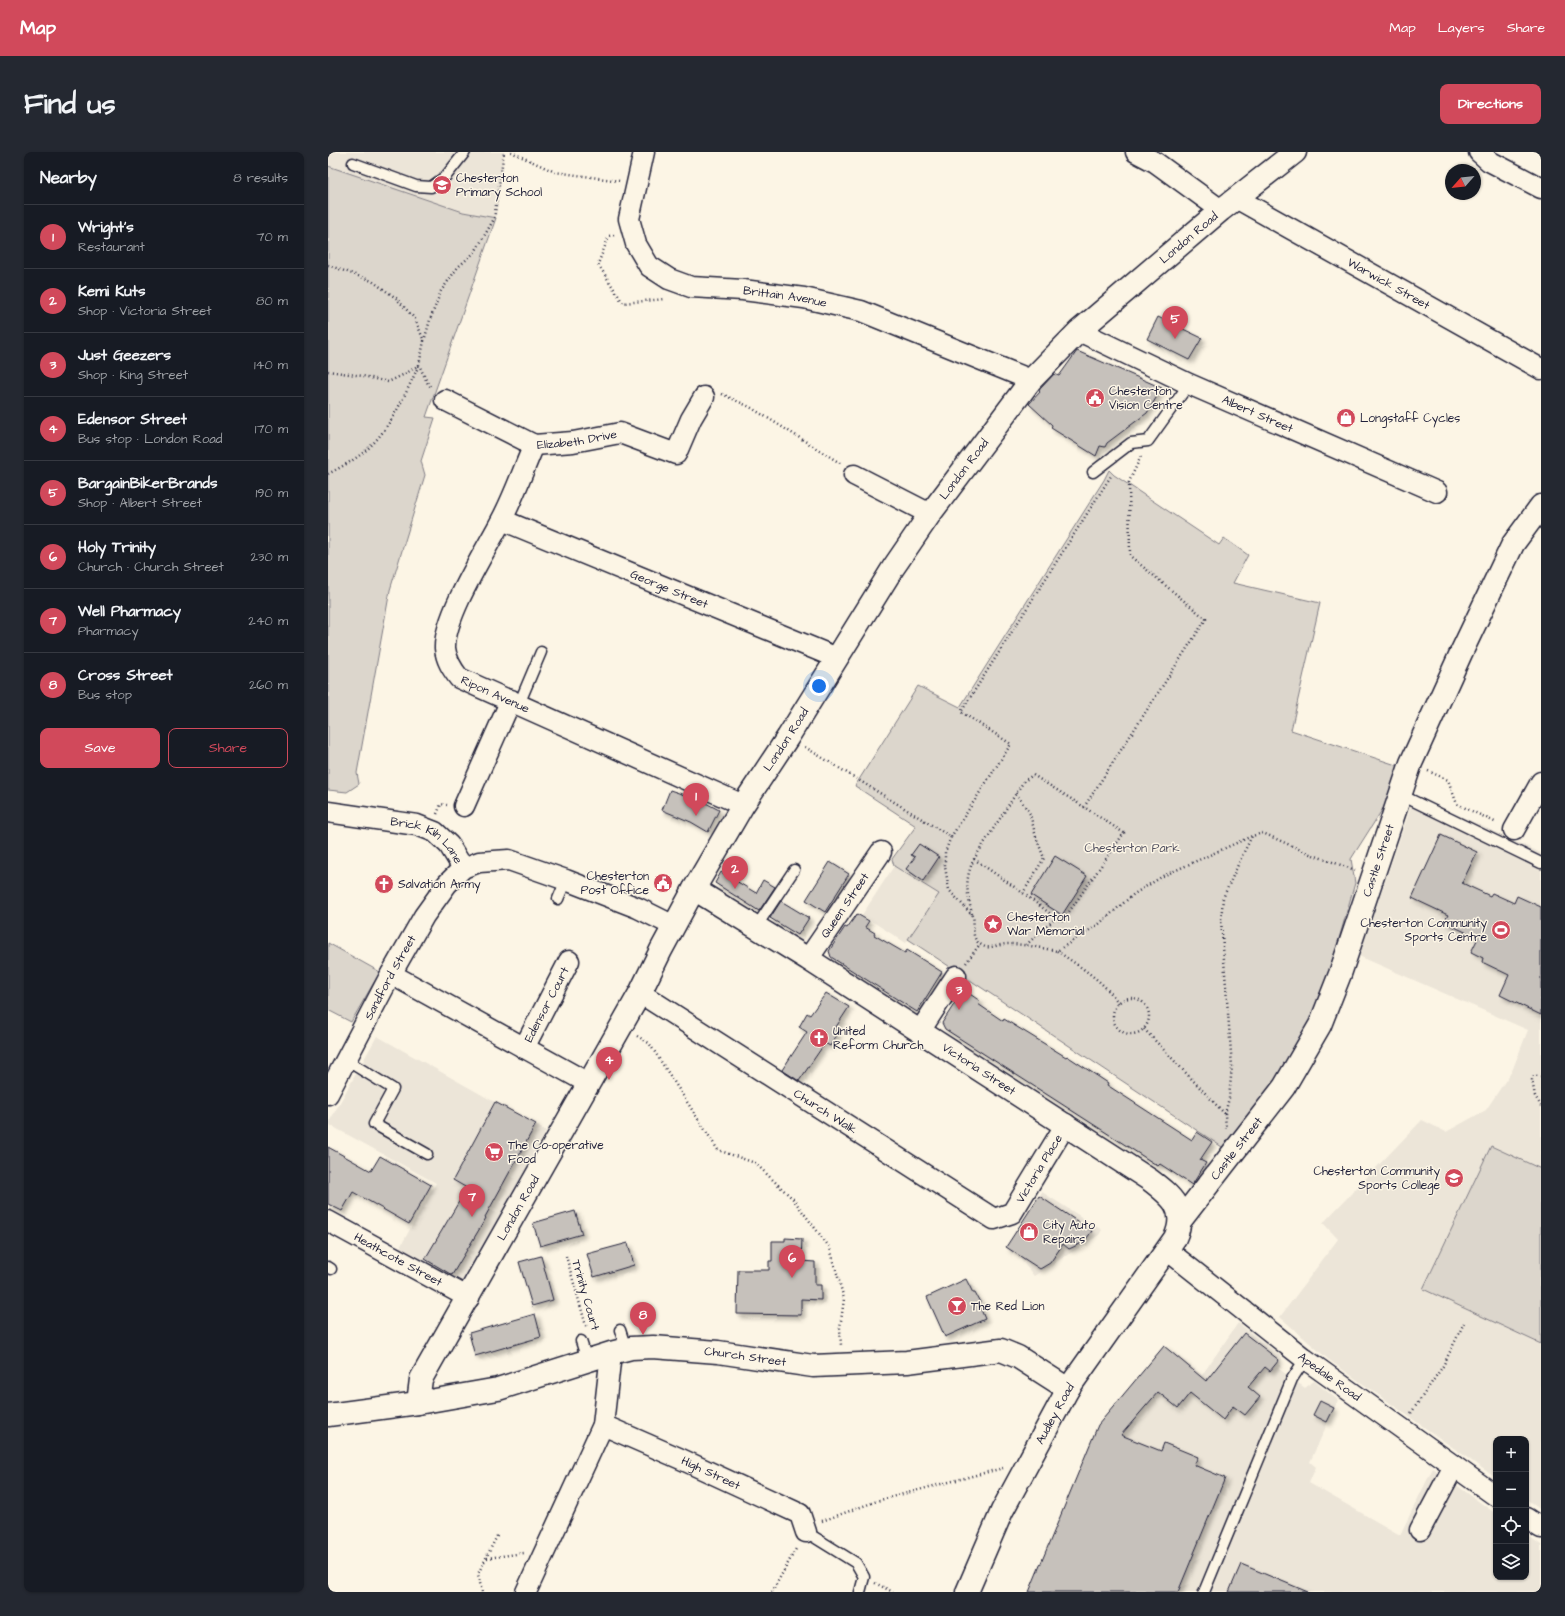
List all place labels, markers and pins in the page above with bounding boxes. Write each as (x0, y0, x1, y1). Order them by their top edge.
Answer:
place label: Chesterton Primary School (456, 170, 542, 202)
school or university icon: Chesterton Primary School (431, 174, 453, 196)
pin: 5 (1162, 306, 1188, 339)
place label: Chesterton Vision Centre (1109, 383, 1183, 414)
public building icon: Chesterton Vision Centre (1084, 387, 1106, 409)
shop icon: Longstaff Cycles (1335, 407, 1357, 429)
place label: Longstaff Cycles (1360, 410, 1460, 428)
pin: 1 (683, 783, 709, 816)
pin: 2 (722, 856, 748, 889)
place label: Chesterton Post Office (581, 868, 650, 899)
public building icon: Chesterton Post Office (652, 872, 674, 894)
church icon: Salvation Army (373, 873, 395, 895)
place label: Salvation Army (398, 876, 481, 894)
place label: Chesterton War Memorial (1007, 909, 1085, 940)
place icon: Chesterton War Memorial (982, 913, 1004, 935)
place label: Chesterton Community Sports Centre (1360, 915, 1487, 946)
sports icon: Chesterton Community Sports Centre (1490, 919, 1512, 941)
pin: 3 (946, 977, 972, 1010)
place label: United Reform Church (833, 1023, 923, 1054)
church icon: United Reform Church (808, 1027, 830, 1049)
pin: 4 (596, 1047, 622, 1080)
place label: The Co-operative Food (508, 1137, 604, 1168)
supermarket icon: The Co-operative Food (483, 1141, 505, 1163)
place label: Chesterton Community Sports College (1313, 1163, 1441, 1195)
school or university icon: Chesterton Community Sports College (1443, 1167, 1465, 1189)
pin: 7 (459, 1184, 485, 1217)
place label: City Auto Repairs (1043, 1217, 1095, 1248)
shop icon: City Auto Repairs (1018, 1221, 1040, 1243)
pin: 6 (779, 1245, 805, 1278)
bar icon: The Red Lion (946, 1295, 968, 1317)
place label: The Red Lion (971, 1298, 1045, 1315)
pin: 8 (630, 1302, 656, 1335)

